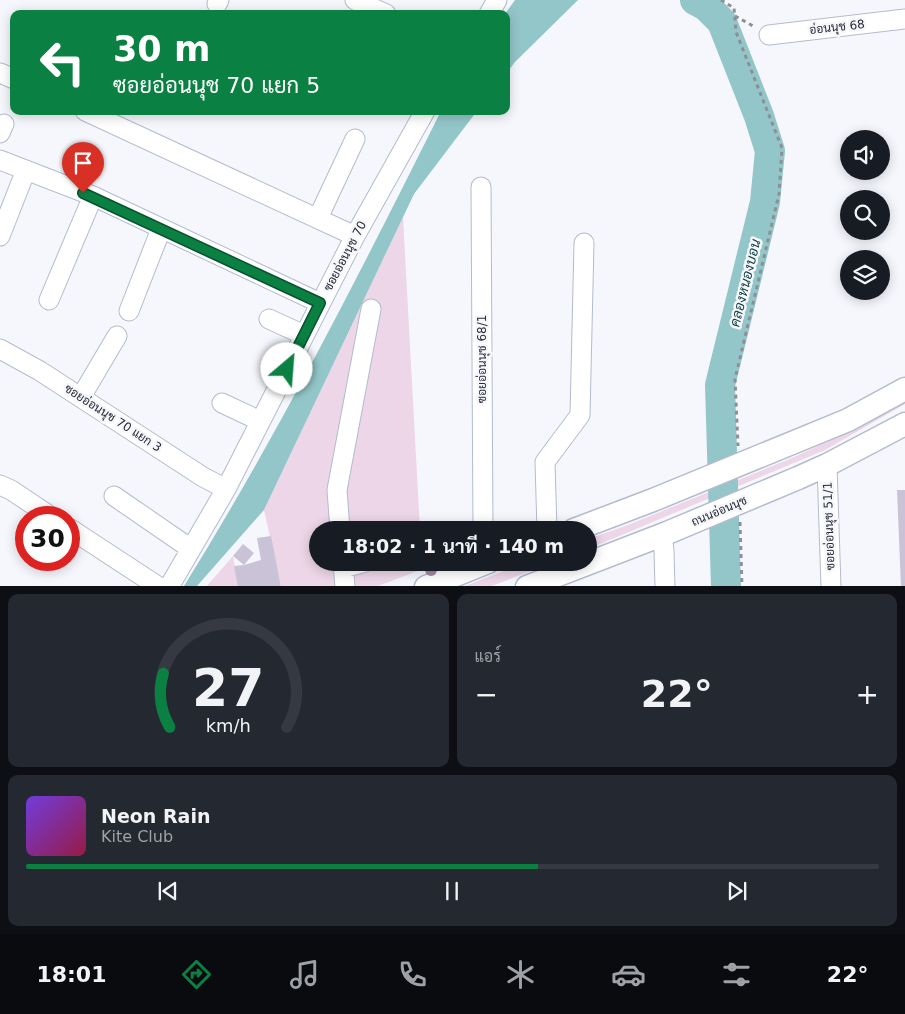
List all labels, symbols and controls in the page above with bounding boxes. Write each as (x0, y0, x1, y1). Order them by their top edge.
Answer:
street label: อ่อนนุช 68 (809, 17, 866, 39)
text: 30 m (113, 29, 210, 69)
icon: left (30, 30, 95, 95)
text: ซอยอ่อนนุช 70 แยก 5 (113, 73, 320, 98)
map controls (840, 130, 890, 300)
button: sound (840, 130, 890, 180)
pin (62, 142, 104, 193)
icon: arrive (69, 149, 97, 177)
button: search (840, 190, 890, 240)
street label: ซอยอ่อนนุช 70 (321, 219, 371, 294)
water label: คลองหนองบอน (726, 237, 764, 328)
button: layers (840, 250, 890, 300)
street label: ซอยอ่อนนุช 68/1 (475, 315, 491, 403)
position arrow (260, 342, 312, 394)
street label: ซอยอ่อนนุช 70 แยก 3 (61, 381, 164, 456)
street label: ซอยอ่อนนุช 51/1 (820, 481, 840, 571)
street label: ถนนอ่อนนุช (689, 493, 750, 531)
speed limit sign: 30 (15, 506, 80, 571)
text: 18:02 · 1 นาที · 140 m (342, 535, 564, 557)
text: แอร์ (475, 647, 501, 666)
text: 27 (192, 658, 264, 718)
text: 22° (641, 672, 713, 716)
text: − (475, 678, 498, 711)
text: + (856, 678, 879, 711)
text: km/h (206, 715, 251, 736)
text: Neon Rain (101, 805, 210, 827)
text: Kite Club (101, 827, 173, 846)
icon: previous (154, 877, 182, 905)
icon: pause (438, 877, 466, 905)
icon: next (723, 877, 751, 905)
icon: directions (179, 957, 214, 992)
icon: music (287, 957, 322, 992)
icon: phone (395, 957, 430, 992)
icon: climate (503, 957, 538, 992)
icon: car (611, 957, 646, 992)
icon: filters (719, 957, 754, 992)
text: 18:01 (36, 962, 106, 987)
text: 22° (827, 962, 868, 987)

